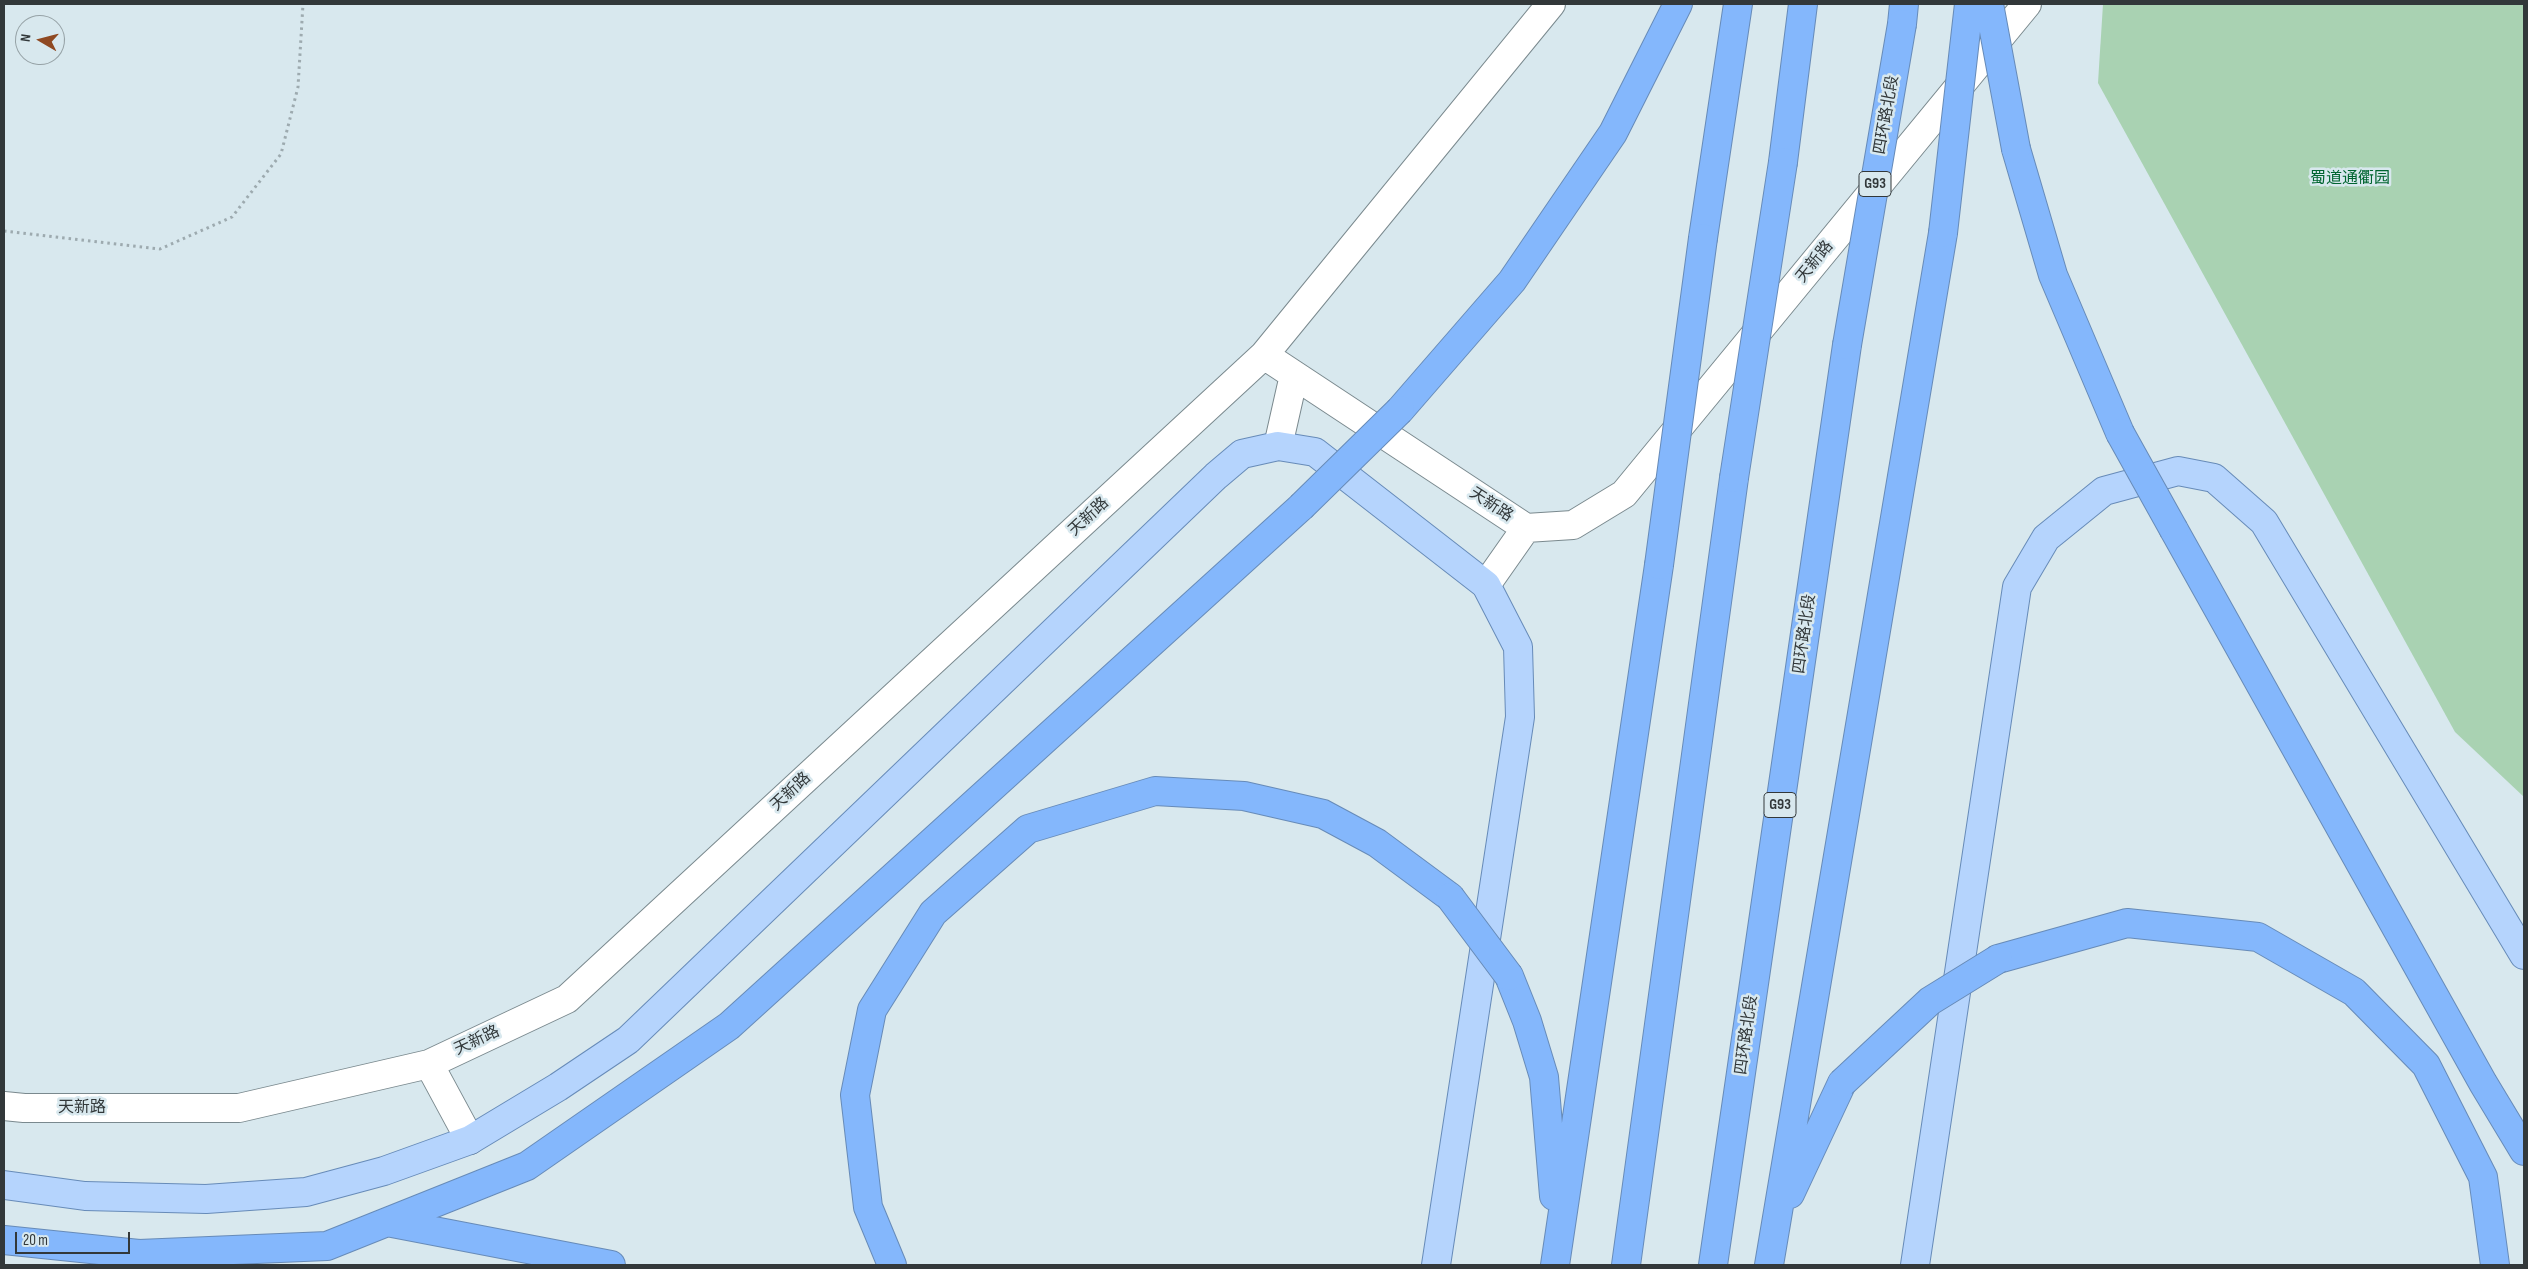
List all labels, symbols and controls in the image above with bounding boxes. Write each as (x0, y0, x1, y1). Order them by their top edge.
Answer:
north arrow (15, 15, 65, 65)
text: N (17, 33, 35, 43)
street label: 四环路北段 (1871, 74, 1903, 156)
park label: 蜀道通衢园 (2310, 169, 2390, 189)
road number: G93 (1859, 172, 1891, 196)
street label: 天新路 (1792, 237, 1838, 287)
street label: 天新路 (1466, 484, 1516, 526)
street label: 天新路 (1065, 494, 1113, 540)
street label: 四环路北段 (1790, 593, 1820, 675)
street label: 天新路 (767, 769, 815, 815)
road number: G93 (1764, 792, 1796, 818)
street label: 四环路北段 (1732, 994, 1762, 1076)
street label: 天新路 (451, 1022, 503, 1060)
street label: 天新路 (58, 1098, 106, 1118)
scale bar (18, 1222, 132, 1254)
text: 20 m (23, 1231, 48, 1250)

